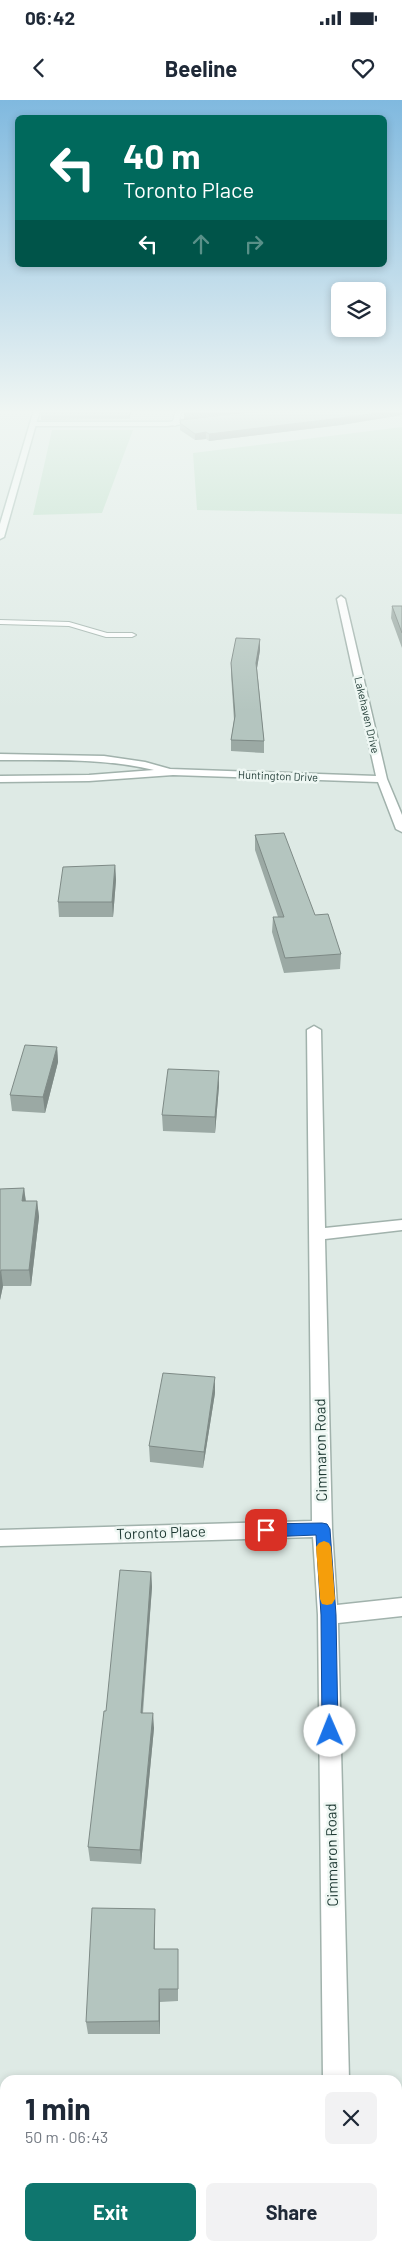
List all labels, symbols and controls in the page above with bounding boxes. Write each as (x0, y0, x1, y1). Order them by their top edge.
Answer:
text: 06:42 (25, 6, 75, 29)
icon: back (25, 54, 53, 82)
icon: heart (349, 54, 377, 82)
text: Beeline (165, 55, 237, 81)
text: 40 m (123, 134, 200, 176)
icon: left (40, 135, 105, 200)
text: Toronto Place (123, 176, 254, 202)
icon: left (134, 230, 162, 258)
icon: ahead (187, 230, 215, 258)
icon: right (240, 230, 268, 258)
map controls (331, 282, 386, 337)
button: layers (331, 282, 386, 337)
street label: Lakehaven Drive (352, 675, 383, 755)
street label: Huntington Drive (238, 768, 318, 783)
street label: Cimmaron Road (310, 1398, 330, 1502)
pin (245, 1509, 287, 1551)
icon: arrive (252, 1516, 280, 1544)
street label: Toronto Place (116, 1521, 206, 1543)
position arrow (303, 1704, 355, 1756)
street label: Cimmaron Road (321, 1803, 341, 1907)
text: 1 min (25, 2090, 91, 2126)
button: close (325, 2092, 377, 2144)
text: 50 m · 06:43 (25, 2127, 108, 2146)
button: Exit (25, 2183, 196, 2241)
button: Share (206, 2183, 377, 2241)

